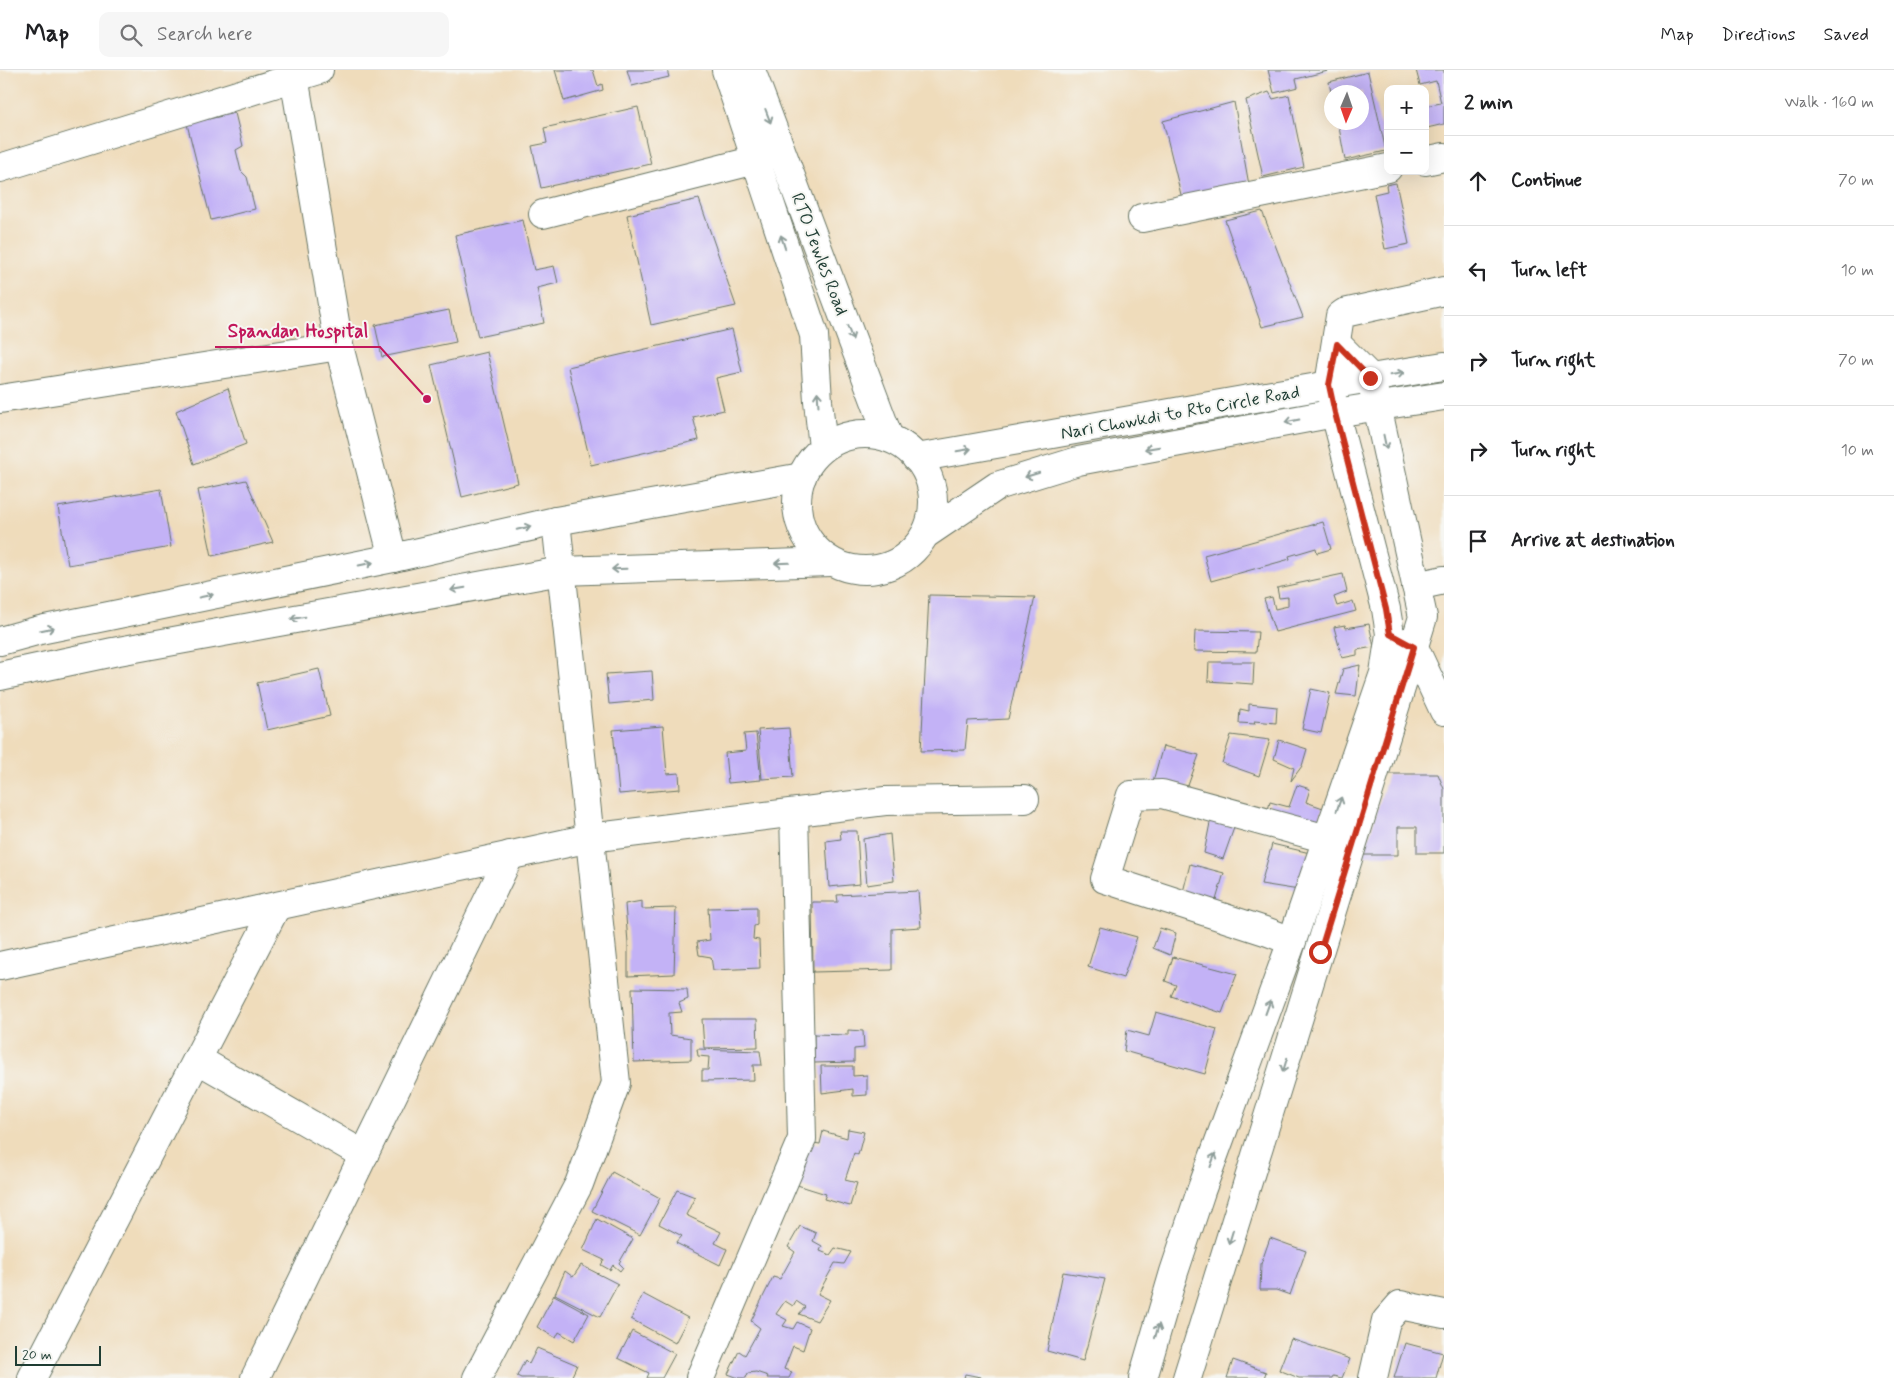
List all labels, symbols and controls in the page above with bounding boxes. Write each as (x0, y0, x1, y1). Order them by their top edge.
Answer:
search box (99, 12, 449, 57)
text: Map (25, 19, 69, 50)
icon: search (117, 21, 145, 49)
text: Search here (157, 22, 253, 47)
text: Map (1661, 23, 1694, 47)
text: Directions (1722, 23, 1796, 47)
text: Saved (1824, 23, 1869, 47)
north arrow (1324, 85, 1369, 130)
map controls (1384, 85, 1429, 175)
button: + (1384, 85, 1429, 130)
text: 2 min (1464, 89, 1513, 117)
text: Walk · 160 m (1784, 92, 1874, 113)
one-way arrow (764, 107, 773, 123)
button: − (1384, 130, 1429, 175)
icon: ahead (1464, 167, 1492, 195)
text: Continue (1511, 168, 1582, 193)
text: 70 m (1838, 170, 1874, 191)
street label: RTO Jewles Road (785, 190, 853, 319)
one-way arrow (778, 235, 787, 250)
icon: left (1464, 257, 1492, 285)
text: Turn left (1511, 258, 1587, 283)
text: 10 m (1841, 260, 1874, 281)
callout: Spandan Hospital (215, 313, 380, 347)
text: Spandan Hospital (228, 319, 369, 344)
one-way arrow (846, 325, 855, 341)
icon: right (1464, 347, 1492, 375)
text: Turn right (1511, 348, 1595, 373)
text: 70 m (1838, 350, 1874, 371)
route end (1359, 367, 1382, 390)
one-way arrow (1389, 368, 1405, 378)
street label: Nari Chowkdi to Rto Circle Road (1059, 380, 1302, 446)
one-way arrow (813, 392, 822, 408)
one-way arrow (1285, 417, 1301, 427)
one-way arrow (1380, 434, 1390, 450)
icon: right (1464, 437, 1492, 465)
text: Turn right (1511, 438, 1595, 463)
text: 10 m (1841, 440, 1874, 461)
one-way arrow (956, 444, 972, 454)
one-way arrow (1144, 444, 1160, 454)
one-way arrow (1024, 471, 1040, 481)
one-way arrow (516, 523, 532, 532)
icon: arrive (1464, 527, 1492, 555)
text: Arrive at destination (1511, 528, 1675, 553)
one-way arrow (357, 558, 373, 568)
one-way arrow (774, 559, 790, 568)
one-way arrow (611, 564, 628, 574)
one-way arrow (451, 585, 467, 595)
one-way arrow (198, 591, 214, 600)
one-way arrow (291, 614, 307, 624)
one-way arrow (39, 624, 55, 633)
one-way arrow (1335, 797, 1344, 813)
route start (1309, 941, 1332, 964)
one-way arrow (1264, 1000, 1273, 1016)
one-way arrow (1279, 1057, 1289, 1073)
one-way arrow (1209, 1153, 1218, 1168)
one-way arrow (1226, 1229, 1236, 1245)
one-way arrow (1152, 1324, 1162, 1340)
scale bar (15, 1343, 101, 1366)
text: 20 m (22, 1346, 52, 1364)

